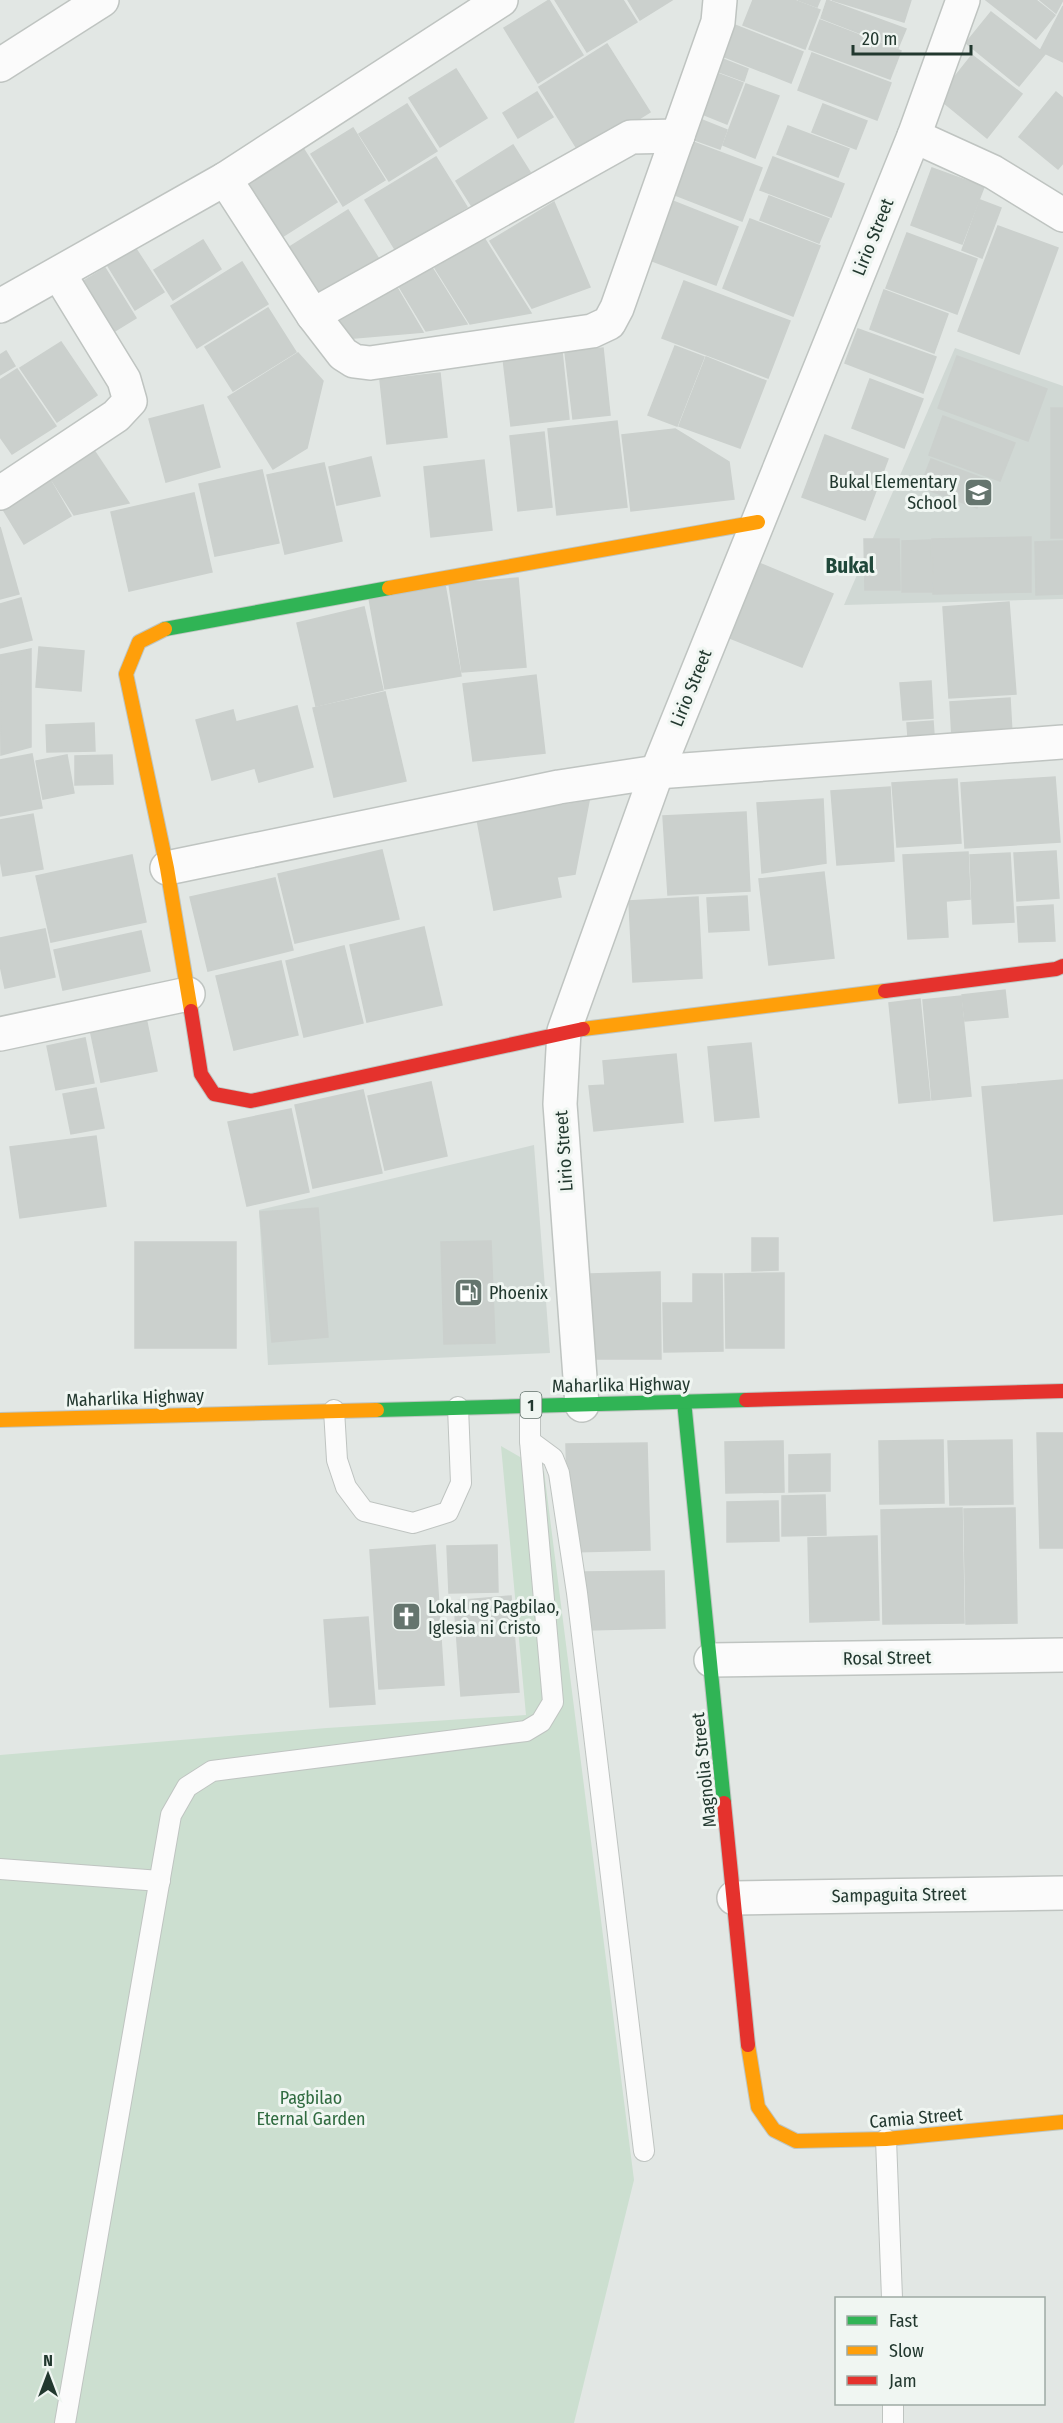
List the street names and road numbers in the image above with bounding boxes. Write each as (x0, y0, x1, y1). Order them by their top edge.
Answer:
street label: Lirio Street (848, 195, 898, 279)
street label: Lirio Street (666, 646, 716, 730)
street label: Lirio Street (550, 1110, 578, 1192)
street label: Maharlika Highway (552, 1373, 690, 1397)
street label: Maharlika Highway (66, 1385, 204, 1411)
road number: 1 (520, 1392, 542, 1418)
street label: Rosal Street (843, 1646, 932, 1670)
street label: Magnolia Street (687, 1711, 721, 1829)
street label: Sampaguita Street (831, 1883, 967, 1907)
street label: Camia Street (868, 2103, 964, 2133)

